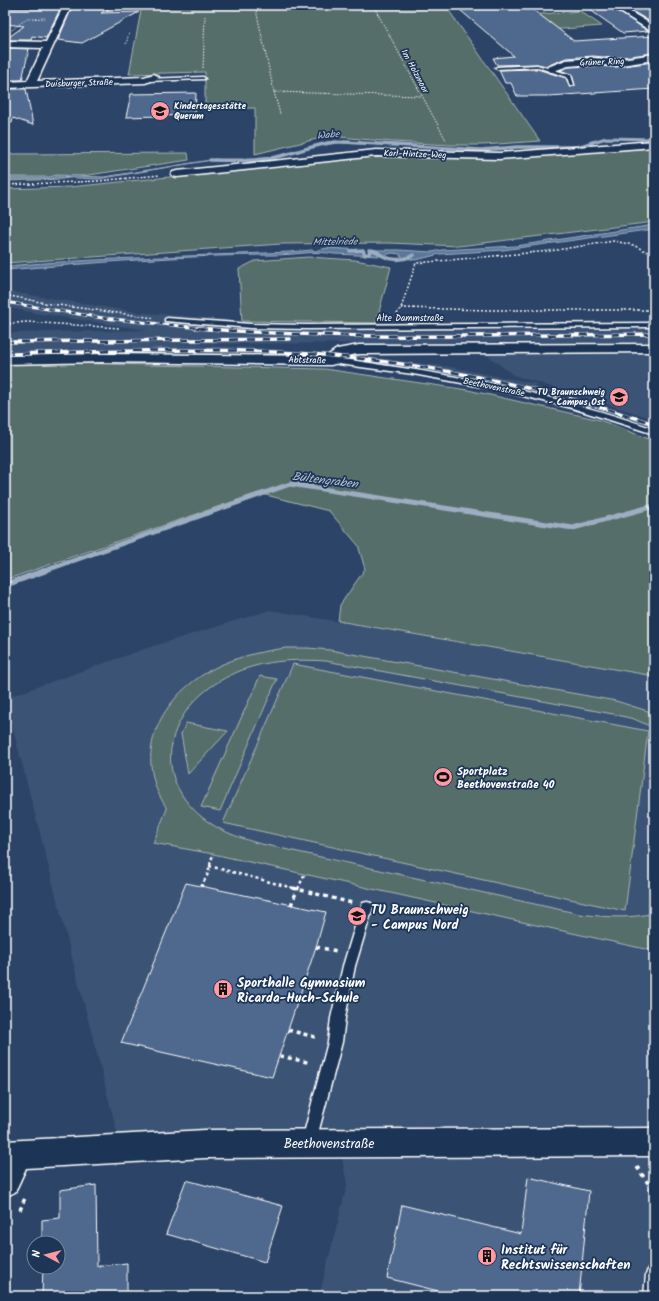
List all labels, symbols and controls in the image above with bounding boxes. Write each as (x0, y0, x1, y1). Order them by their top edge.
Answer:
street label: Im Holzmoor (397, 46, 433, 97)
street label: Grüner Ring (579, 54, 625, 71)
street label: Duisburger Straße (45, 75, 113, 92)
place label: Kindertagesstätte Querum (174, 99, 247, 124)
school or university icon: Kindertagesstätte Querum (149, 100, 171, 122)
water label: Wabe (316, 126, 341, 144)
street label: Karl-Hintze-Weg (383, 146, 447, 163)
water label: Mittelriede (313, 234, 359, 250)
street label: Alte Dammstraße (376, 311, 444, 326)
street label: Abtstraße (288, 353, 326, 368)
street label: Beethovenstraße (462, 374, 526, 401)
place label: TU Braunschweig - Campus Ost (537, 385, 606, 410)
school or university icon: TU Braunschweig - Campus Ost (608, 386, 630, 408)
water label: Bültengraben (291, 467, 361, 494)
place label: Sportplatz Beethovenstraße 40 (457, 763, 555, 794)
sports icon: Sportplatz Beethovenstraße 40 (432, 766, 454, 788)
place label: TU Braunschweig - Campus Nord (371, 900, 469, 936)
school or university icon: TU Braunschweig - Campus Nord (346, 905, 368, 927)
place label: Sporthalle Gymnasium Ricarda-Huch-Schule (237, 973, 366, 1009)
building icon: Sporthalle Gymnasium Ricarda-Huch-Schule (212, 978, 234, 1000)
street label: Beethovenstraße (284, 1134, 374, 1155)
north arrow (26, 1235, 66, 1275)
place label: Institut für Rechtswissenschaften (501, 1240, 631, 1276)
building icon: Institut für Rechtswissenschaften (476, 1245, 498, 1267)
text: N (28, 1249, 46, 1258)

